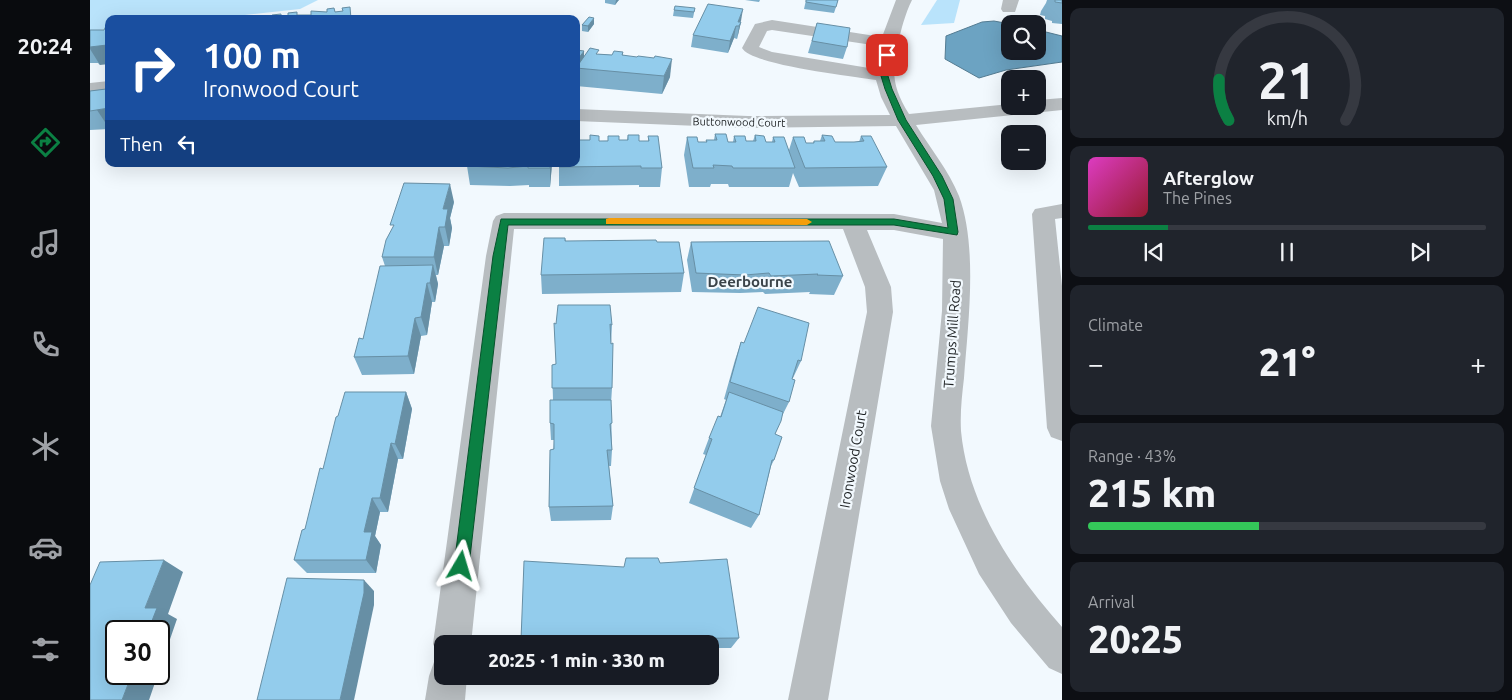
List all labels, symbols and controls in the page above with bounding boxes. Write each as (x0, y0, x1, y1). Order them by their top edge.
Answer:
map controls (1001, 15, 1046, 170)
button: search (1001, 15, 1046, 60)
text: 20:24 (17, 33, 73, 58)
pin (866, 34, 908, 76)
icon: right (120, 35, 185, 100)
text: 100 m (203, 35, 301, 75)
icon: arrive (873, 41, 901, 69)
text: 21 (1258, 51, 1316, 109)
button: + (1001, 70, 1046, 115)
text: Ironwood Court (203, 76, 359, 101)
text: km/h (1266, 108, 1308, 128)
street label: Buttonwood Court (692, 115, 786, 129)
icon: directions (28, 125, 63, 160)
button: − (1001, 125, 1046, 170)
icon: left (173, 130, 201, 158)
text: Then (120, 133, 163, 155)
text: Afterglow (1163, 167, 1254, 189)
text: The Pines (1163, 189, 1232, 207)
icon: music (28, 226, 63, 261)
icon: previous (1140, 238, 1168, 266)
icon: pause (1273, 238, 1301, 266)
icon: next (1406, 238, 1434, 266)
district label: Deerbourne (708, 273, 792, 290)
street label: Trumps Mill Road (940, 279, 964, 389)
text: Climate (1088, 316, 1143, 334)
icon: phone (28, 327, 63, 362)
text: 21° (1259, 341, 1315, 383)
text: − (1088, 348, 1104, 379)
text: + (1470, 348, 1486, 379)
street label: Ironwood Court (837, 408, 870, 509)
icon: climate (28, 429, 63, 464)
text: Range · 43% (1088, 447, 1176, 465)
text: 215 km (1088, 472, 1216, 514)
icon: car (28, 530, 63, 565)
position arrow (434, 539, 486, 591)
text: Arrival (1088, 593, 1135, 611)
text: 20:25 (1088, 618, 1183, 660)
speed limit sign: 30 (105, 620, 170, 685)
icon: filters (28, 632, 63, 667)
text: 20:25 · 1 min · 330 m (488, 649, 665, 671)

